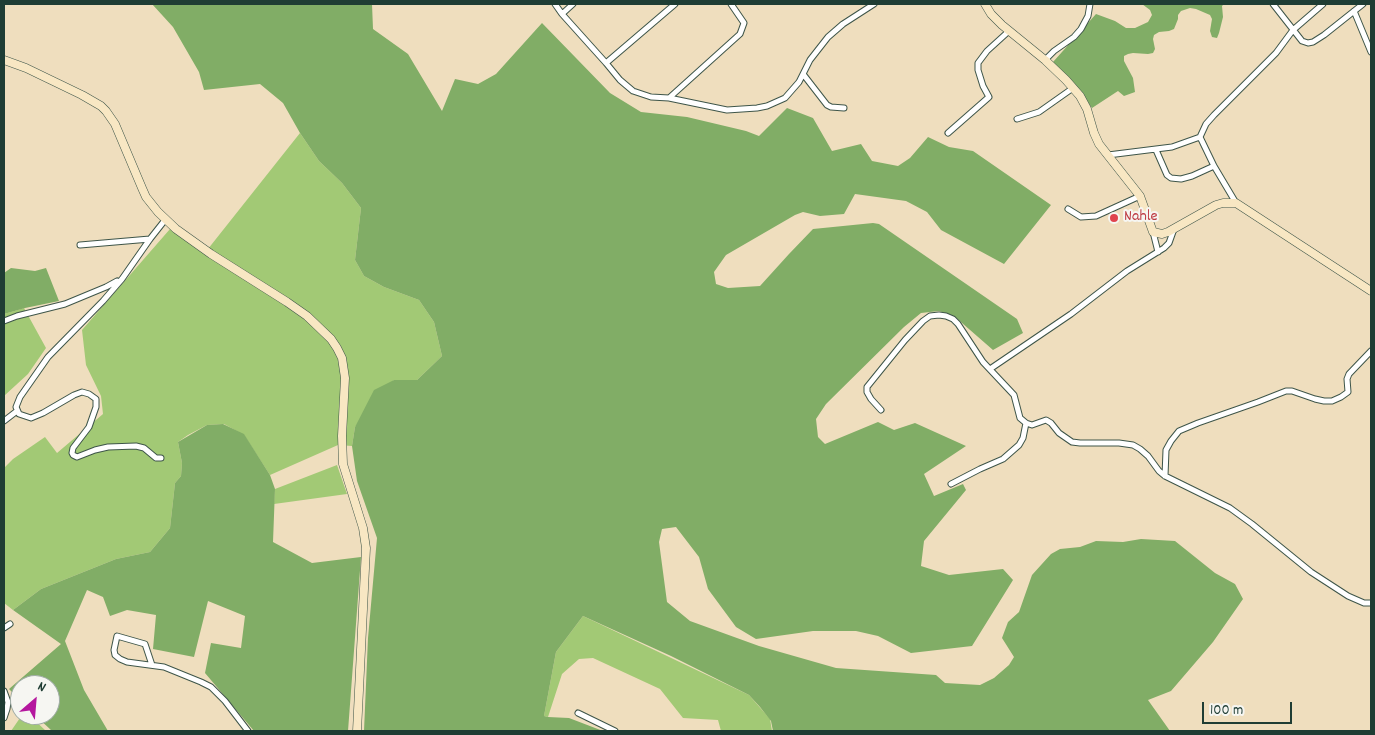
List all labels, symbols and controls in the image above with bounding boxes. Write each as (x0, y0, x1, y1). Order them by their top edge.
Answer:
place label: Nahle (1124, 208, 1158, 228)
marker: Nahle (1108, 212, 1120, 224)
north arrow (10, 675, 60, 725)
text: N (34, 677, 49, 698)
scale bar (1205, 692, 1295, 724)
text: 100 m (1210, 700, 1243, 722)

